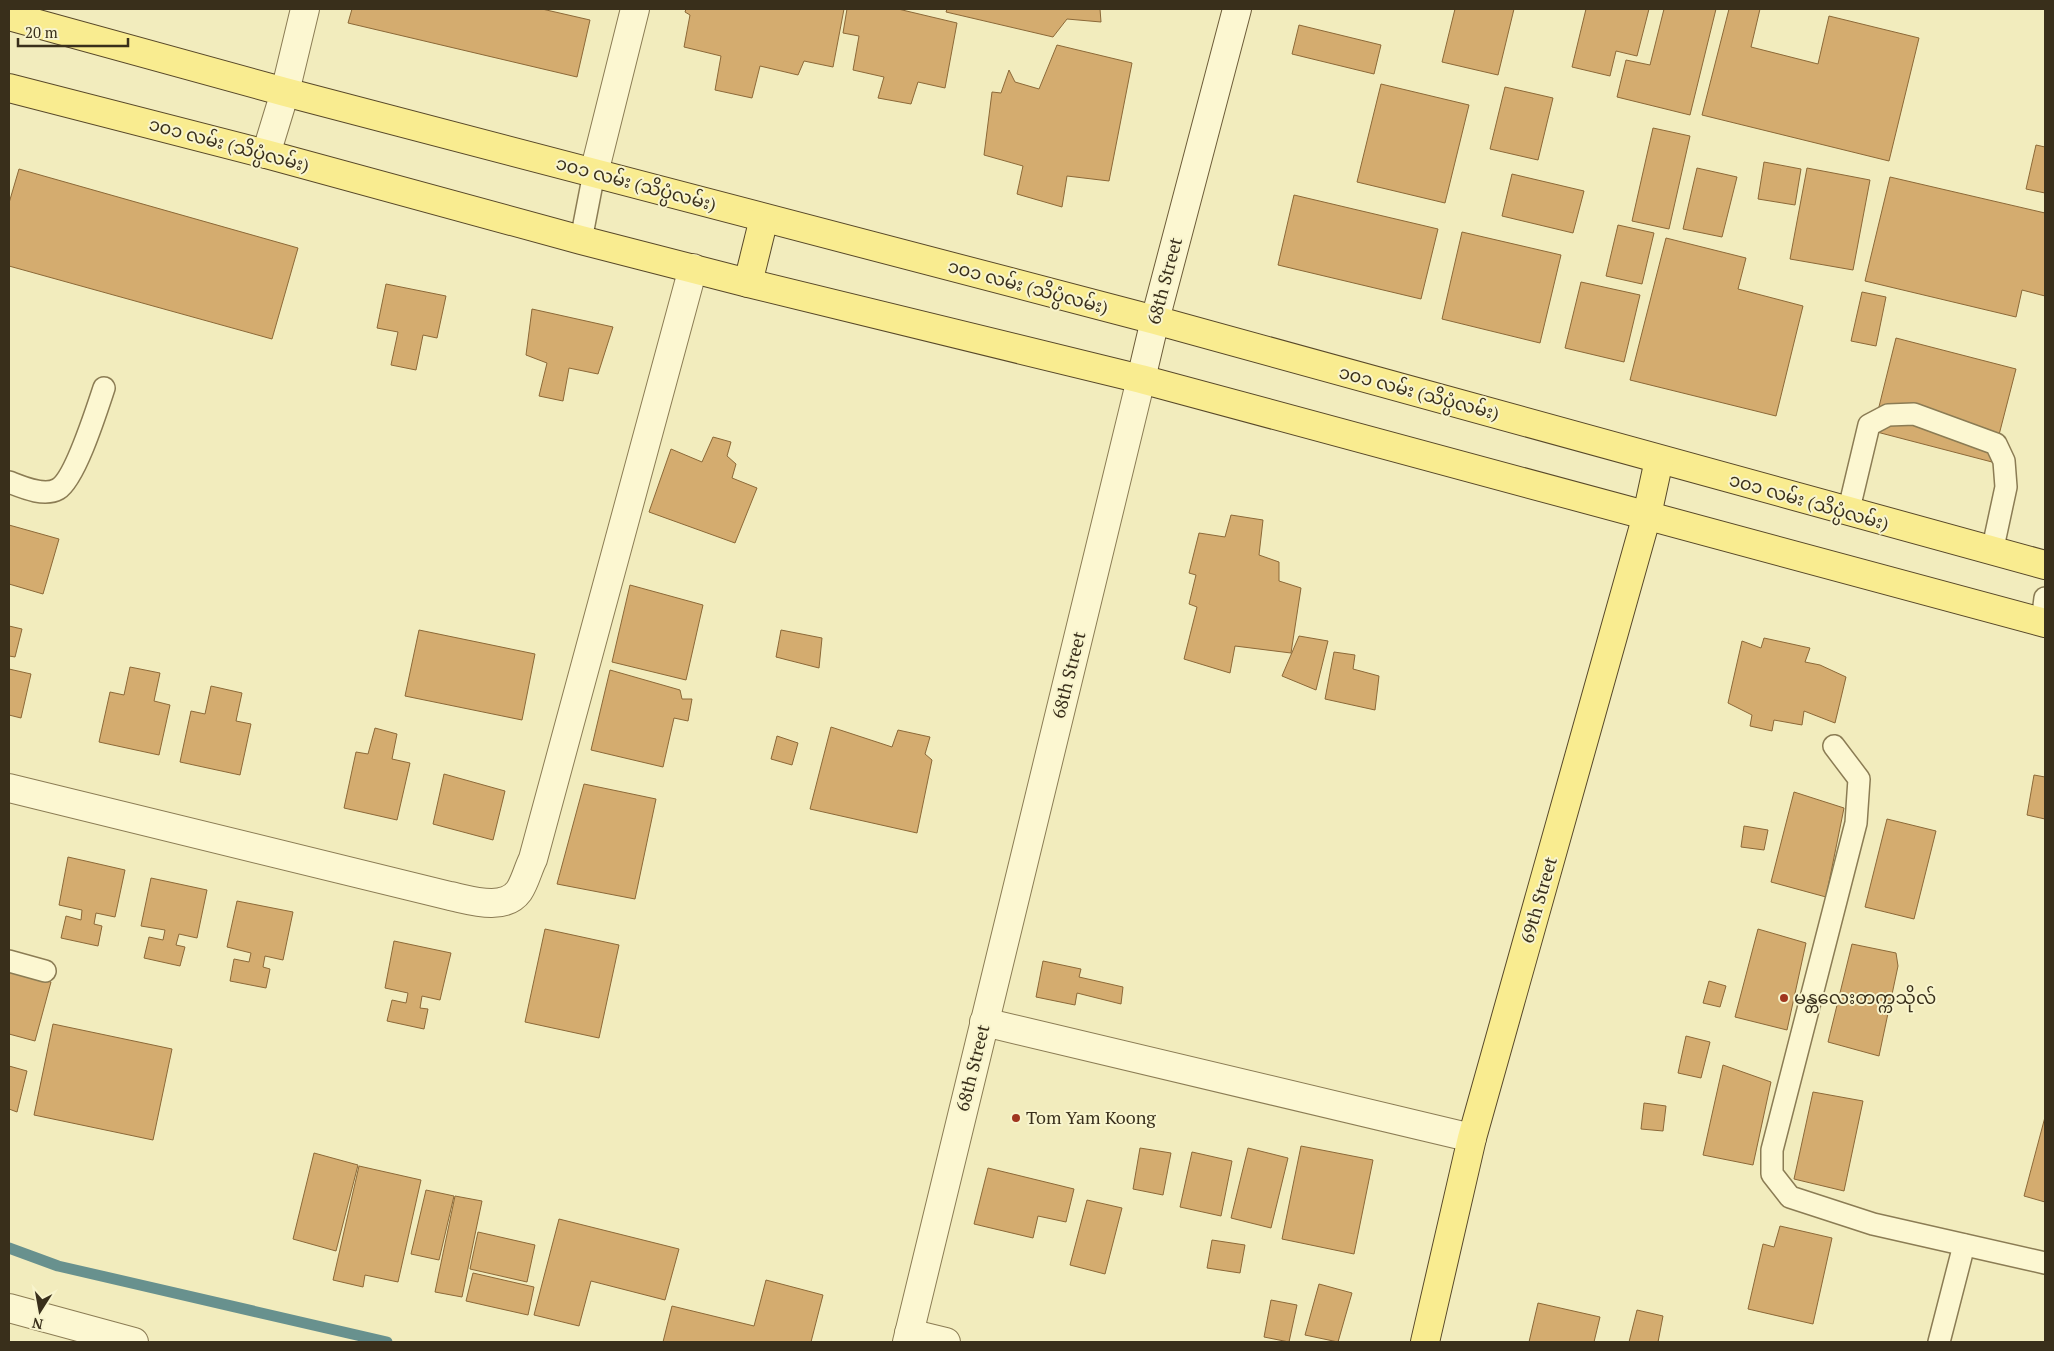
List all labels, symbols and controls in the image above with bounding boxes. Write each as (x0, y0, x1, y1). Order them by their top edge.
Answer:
scale bar (18, 15, 128, 47)
text: 20 m (25, 22, 58, 42)
street label: ၁၀၁ လမ်း (သိပ္ပံလမ်း) (145, 110, 312, 181)
street label: ၁၀၁ လမ်း (သိပ္ပံလမ်း) (552, 149, 719, 220)
street label: 68th Street (1141, 234, 1187, 327)
street label: ၁၀၁ လမ်း (သိပ္ပံလမ်း) (944, 252, 1111, 323)
street label: ၁၀၁ လမ်း (သိပ္ပံလမ်း) (1335, 358, 1502, 429)
street label: ၁၀၁ လမ်း (သိပ္ပံလမ်း) (1725, 466, 1892, 540)
street label: 68th Street (1046, 628, 1090, 721)
street label: 69th Street (1514, 853, 1562, 946)
place label: မန္တလေးတက္ကသိုလ် (1794, 984, 1936, 1013)
marker: မန္တလေးတက္ကသိုလ် (1778, 992, 1790, 1004)
street label: 68th Street (950, 1021, 994, 1114)
place label: Tom Yam Koong (1026, 1105, 1156, 1129)
marker: Tom Yam Koong (1010, 1112, 1022, 1124)
north arrow (15, 1286, 65, 1336)
text: N (30, 1314, 44, 1335)

